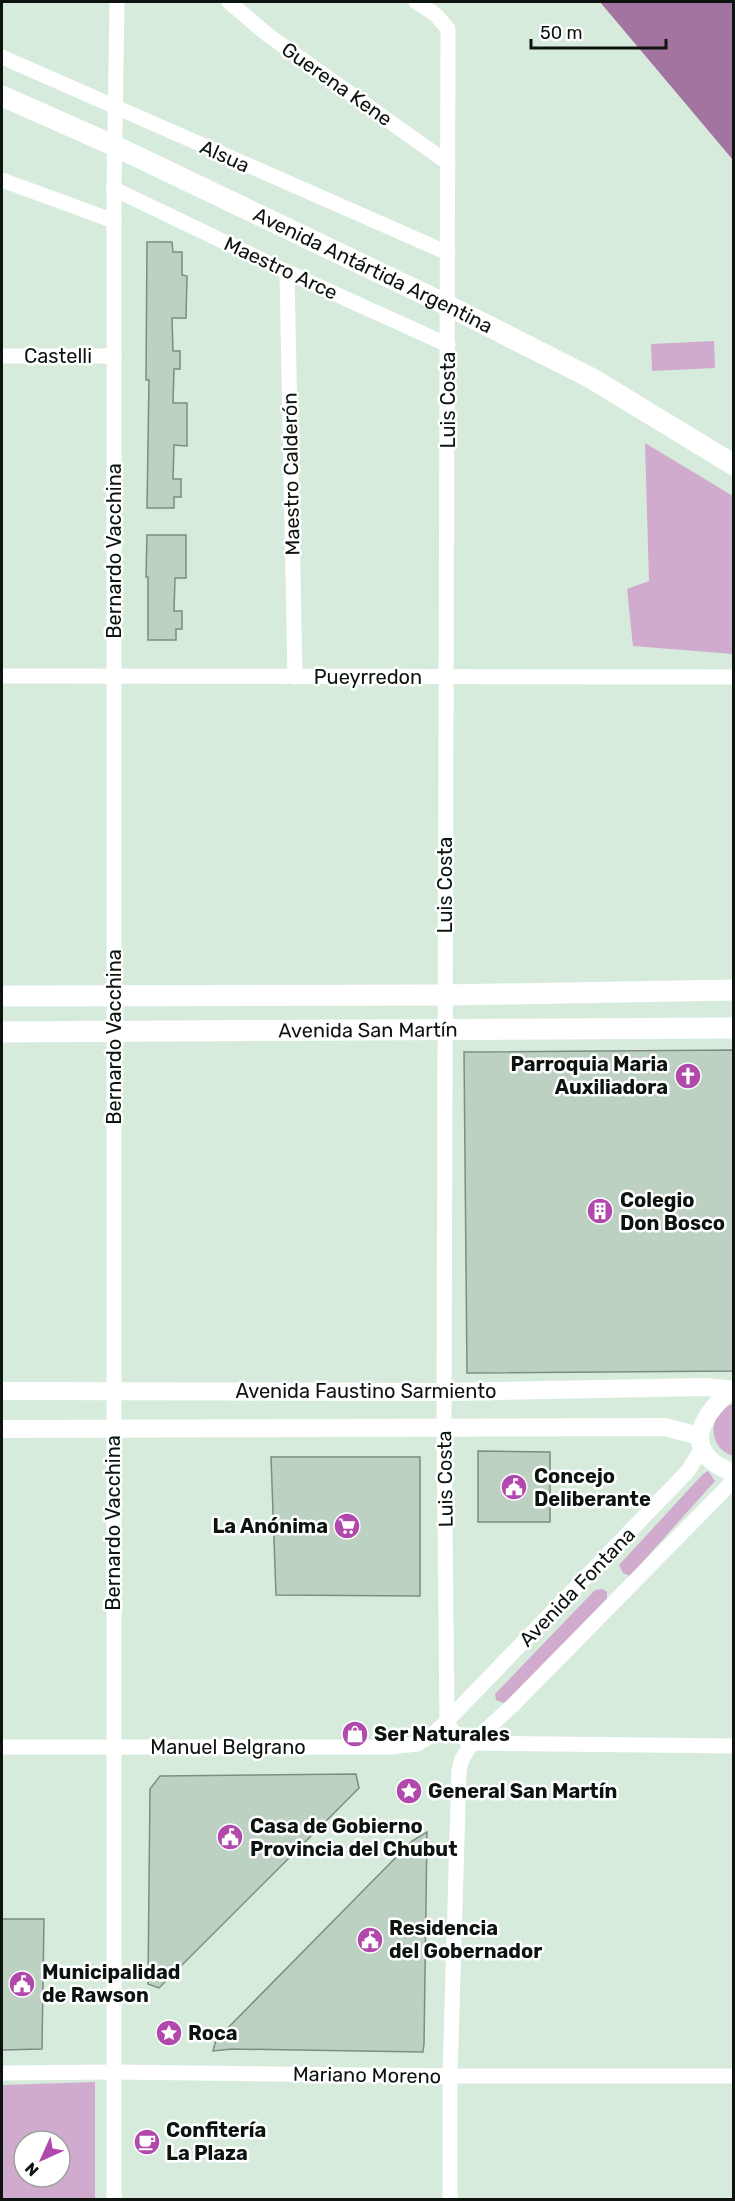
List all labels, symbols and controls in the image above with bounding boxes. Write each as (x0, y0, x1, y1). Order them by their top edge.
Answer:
scale bar (531, 12, 666, 50)
text: 50 m (540, 22, 583, 44)
street label: Guerena Kene (277, 37, 397, 131)
street label: Alsua (197, 135, 253, 177)
street label: Avenida Antártida Argentina (250, 202, 497, 338)
street label: Maestro Arce (220, 231, 342, 305)
street label: Castelli (24, 344, 92, 368)
street label: Luis Costa (436, 352, 460, 448)
street label: Maestro Calderón (278, 392, 304, 556)
street label: Bernardo Vacchina (102, 463, 126, 639)
street label: Pueyrredon (314, 665, 422, 689)
street label: Luis Costa (433, 837, 457, 933)
street label: Bernardo Vacchina (102, 949, 126, 1125)
street label: Avenida San Martín (278, 1018, 458, 1042)
place label: Parroquia Maria Auxiliadora (510, 1052, 668, 1099)
church icon: Parroquia Maria Auxiliadora (673, 1061, 703, 1091)
place label: Colegio Don Bosco (620, 1188, 725, 1235)
building icon: Colegio Don Bosco (585, 1196, 615, 1226)
street label: Avenida Faustino Sarmiento (235, 1379, 497, 1403)
street label: Luis Costa (432, 1430, 458, 1528)
street label: Bernardo Vacchina (101, 1435, 125, 1611)
place label: Concejo Deliberante (534, 1464, 651, 1511)
public building icon: Concejo Deliberante (499, 1472, 529, 1502)
supermarket icon: La Anónima (332, 1511, 362, 1541)
place label: La Anónima (212, 1514, 328, 1538)
street label: Avenida Fontana (514, 1522, 640, 1652)
shop icon: Ser Naturales (340, 1719, 370, 1749)
place label: Ser Naturales (374, 1722, 510, 1746)
street label: Manuel Belgrano (150, 1735, 306, 1759)
place icon: General San Martín (394, 1776, 424, 1806)
place label: General San Martín (428, 1779, 617, 1803)
place label: Casa de Gobierno Provincia del Chubut (250, 1814, 458, 1861)
public building icon: Casa de Gobierno Provincia del Chubut (215, 1822, 245, 1852)
place label: Residencia del Gobernador (389, 1916, 542, 1963)
public building icon: Residencia del Gobernador (355, 1925, 385, 1955)
place label: Municipalidad de Rawson (42, 1960, 180, 2007)
public building icon: Municipalidad de Rawson (7, 1969, 37, 1999)
place icon: Roca (154, 2018, 184, 2048)
place label: Roca (188, 2021, 238, 2045)
street label: Mariano Moreno (293, 2062, 441, 2088)
place label: Confitería La Plaza (166, 2118, 266, 2165)
cafe icon: Confitería La Plaza (132, 2127, 162, 2157)
north arrow (12, 2129, 72, 2189)
text: N (21, 2158, 43, 2180)

